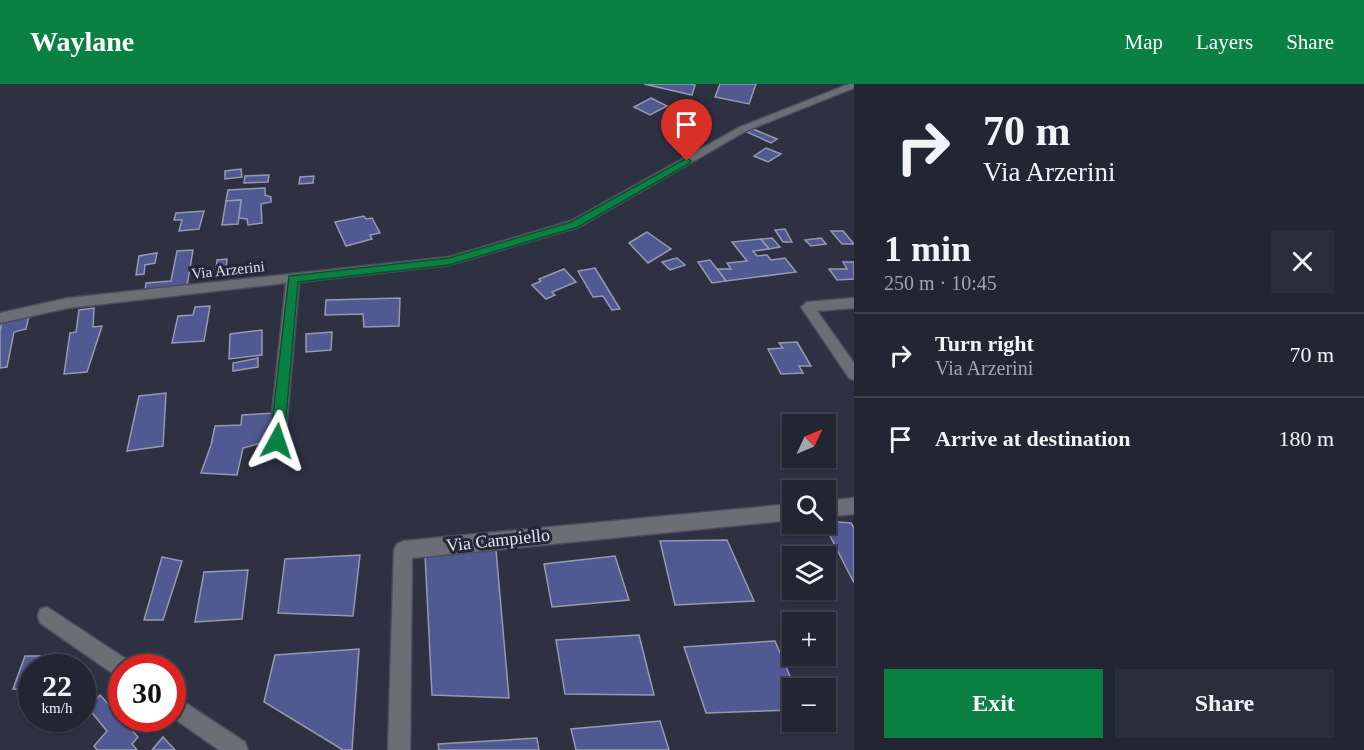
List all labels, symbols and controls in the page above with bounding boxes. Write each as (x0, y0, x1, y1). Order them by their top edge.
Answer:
text: Waylane (30, 26, 134, 57)
text: Map (1125, 30, 1163, 54)
text: Layers (1196, 30, 1253, 54)
text: Share (1286, 30, 1334, 54)
pin (661, 99, 712, 161)
icon: arrive (670, 108, 703, 141)
icon: right (884, 108, 962, 186)
text: 70 m (983, 108, 1071, 154)
text: Via Arzerini (983, 157, 1116, 187)
text: 1 min (884, 229, 971, 269)
button: close (1271, 230, 1334, 293)
street label: Via Arzerini (191, 258, 265, 282)
text: 250 m · 10:45 (884, 272, 997, 294)
text: Turn right (935, 331, 1034, 356)
icon: right (884, 339, 917, 372)
text: 70 m (1289, 342, 1334, 367)
text: Via Arzerini (935, 357, 1033, 379)
position arrow (245, 409, 309, 473)
north arrow (782, 414, 836, 468)
map controls (782, 414, 836, 732)
icon: arrive (884, 423, 917, 456)
text: Arrive at destination (935, 426, 1131, 451)
text: 180 m (1278, 426, 1334, 451)
button: search (782, 480, 836, 534)
street label: Via Campiello (445, 525, 551, 555)
button: layers (782, 546, 836, 600)
button: + (782, 612, 836, 666)
speed limit sign: 30 (108, 654, 186, 732)
text: 22 (42, 669, 72, 702)
button: Exit (884, 669, 1103, 738)
button: Share (1115, 669, 1334, 738)
button: − (782, 678, 836, 732)
text: km/h (42, 700, 72, 716)

